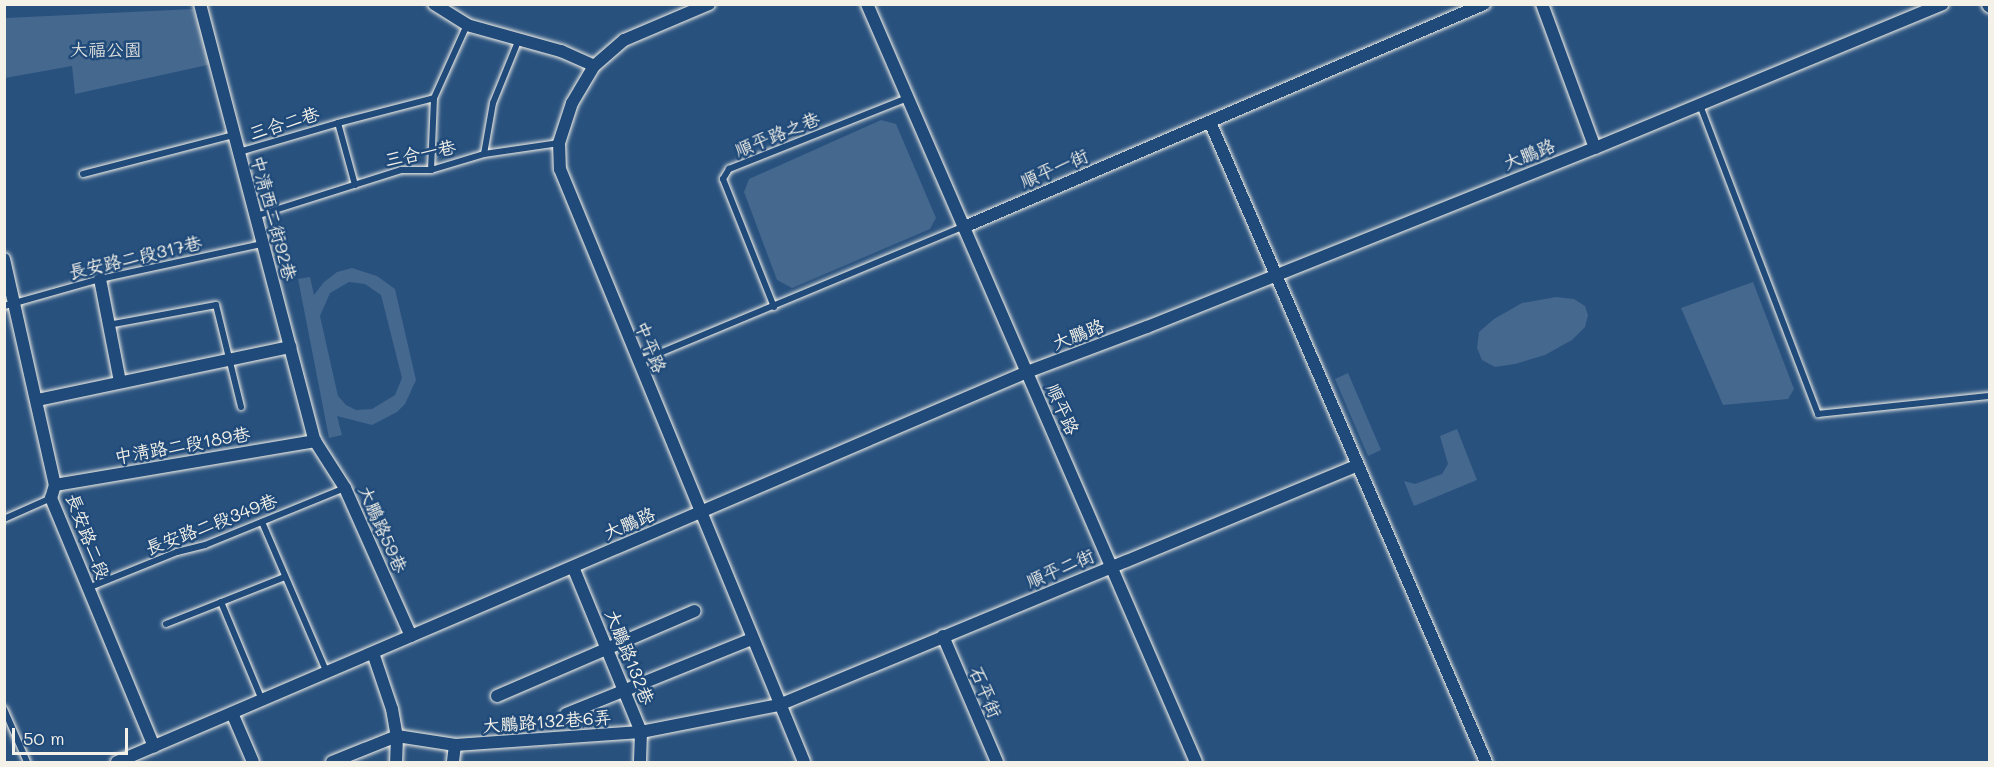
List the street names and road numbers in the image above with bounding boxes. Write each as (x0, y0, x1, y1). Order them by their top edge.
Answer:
street label: 三合二巷 (246, 102, 322, 144)
street label: 順平路之巷 (731, 107, 823, 161)
street label: 大鵬路 (1500, 134, 1558, 174)
street label: 三合一巷 (383, 136, 457, 170)
street label: 順平一街 (1017, 144, 1091, 192)
street label: 中清西二街92巷 (247, 153, 301, 283)
street label: 長安路二段317巷 (66, 231, 204, 283)
street label: 大鵬路 (1049, 314, 1107, 354)
street label: 中平路 (631, 318, 671, 376)
street label: 順平路 (1042, 380, 1084, 438)
street label: 中清路二段189巷 (112, 422, 252, 468)
street label: 大鵬路59巷 (354, 482, 412, 576)
street label: 長安路二段349巷 (142, 489, 280, 559)
street label: 長安路二段 (62, 490, 114, 582)
street label: 大鵬路 (600, 503, 658, 543)
street label: 順平二街 (1023, 544, 1097, 592)
street label: 大鵬路132巷 (601, 606, 659, 708)
street label: 石平街 (966, 663, 1006, 721)
street label: 大鵬路132巷6弄 (482, 706, 612, 736)

